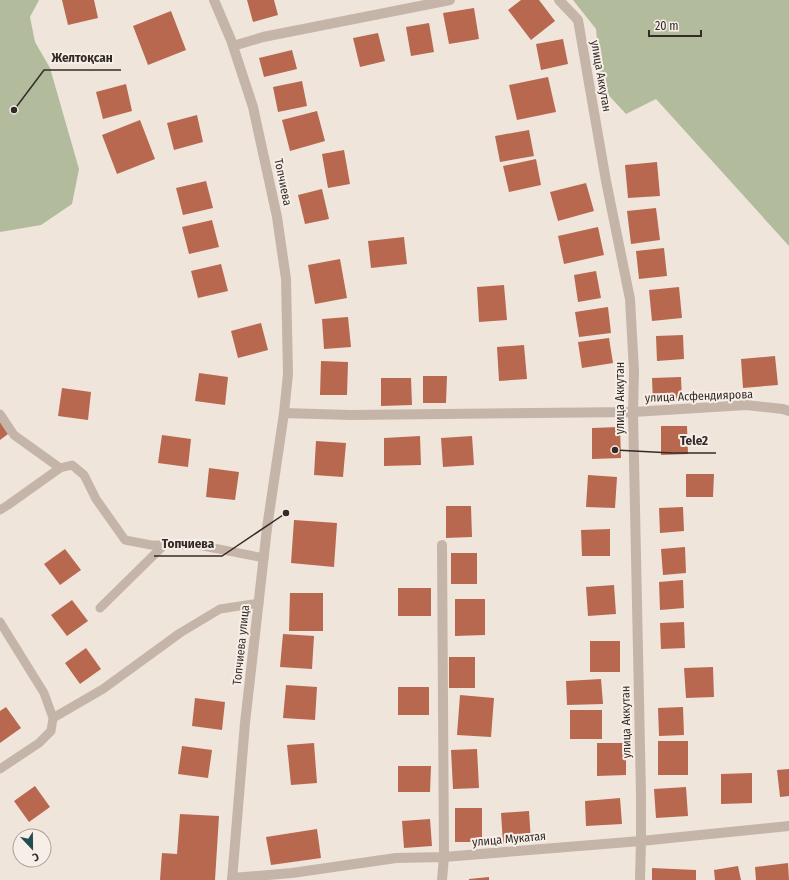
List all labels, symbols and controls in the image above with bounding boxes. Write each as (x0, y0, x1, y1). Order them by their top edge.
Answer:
scale bar (649, 12, 701, 38)
text: 20 m (655, 19, 679, 33)
street label: улица Аккутан (588, 39, 614, 113)
callout: Желтоқсан (44, 45, 121, 70)
text: Желтоқсан (50, 50, 113, 65)
street label: Топчиева (271, 157, 295, 207)
street label: улица Аккутан (613, 362, 627, 434)
street label: улица Асфендиярова (645, 387, 753, 405)
callout: Tele2 (672, 428, 716, 453)
text: Tele2 (680, 433, 708, 448)
callout: Топчиева (154, 531, 222, 556)
text: Топчиева (162, 536, 215, 551)
street label: Топчиева улица (230, 604, 252, 686)
street label: улица Аккутан (618, 686, 634, 758)
north arrow (12, 828, 52, 868)
street label: улица Мукатая (471, 829, 547, 849)
text: С (30, 850, 41, 864)

